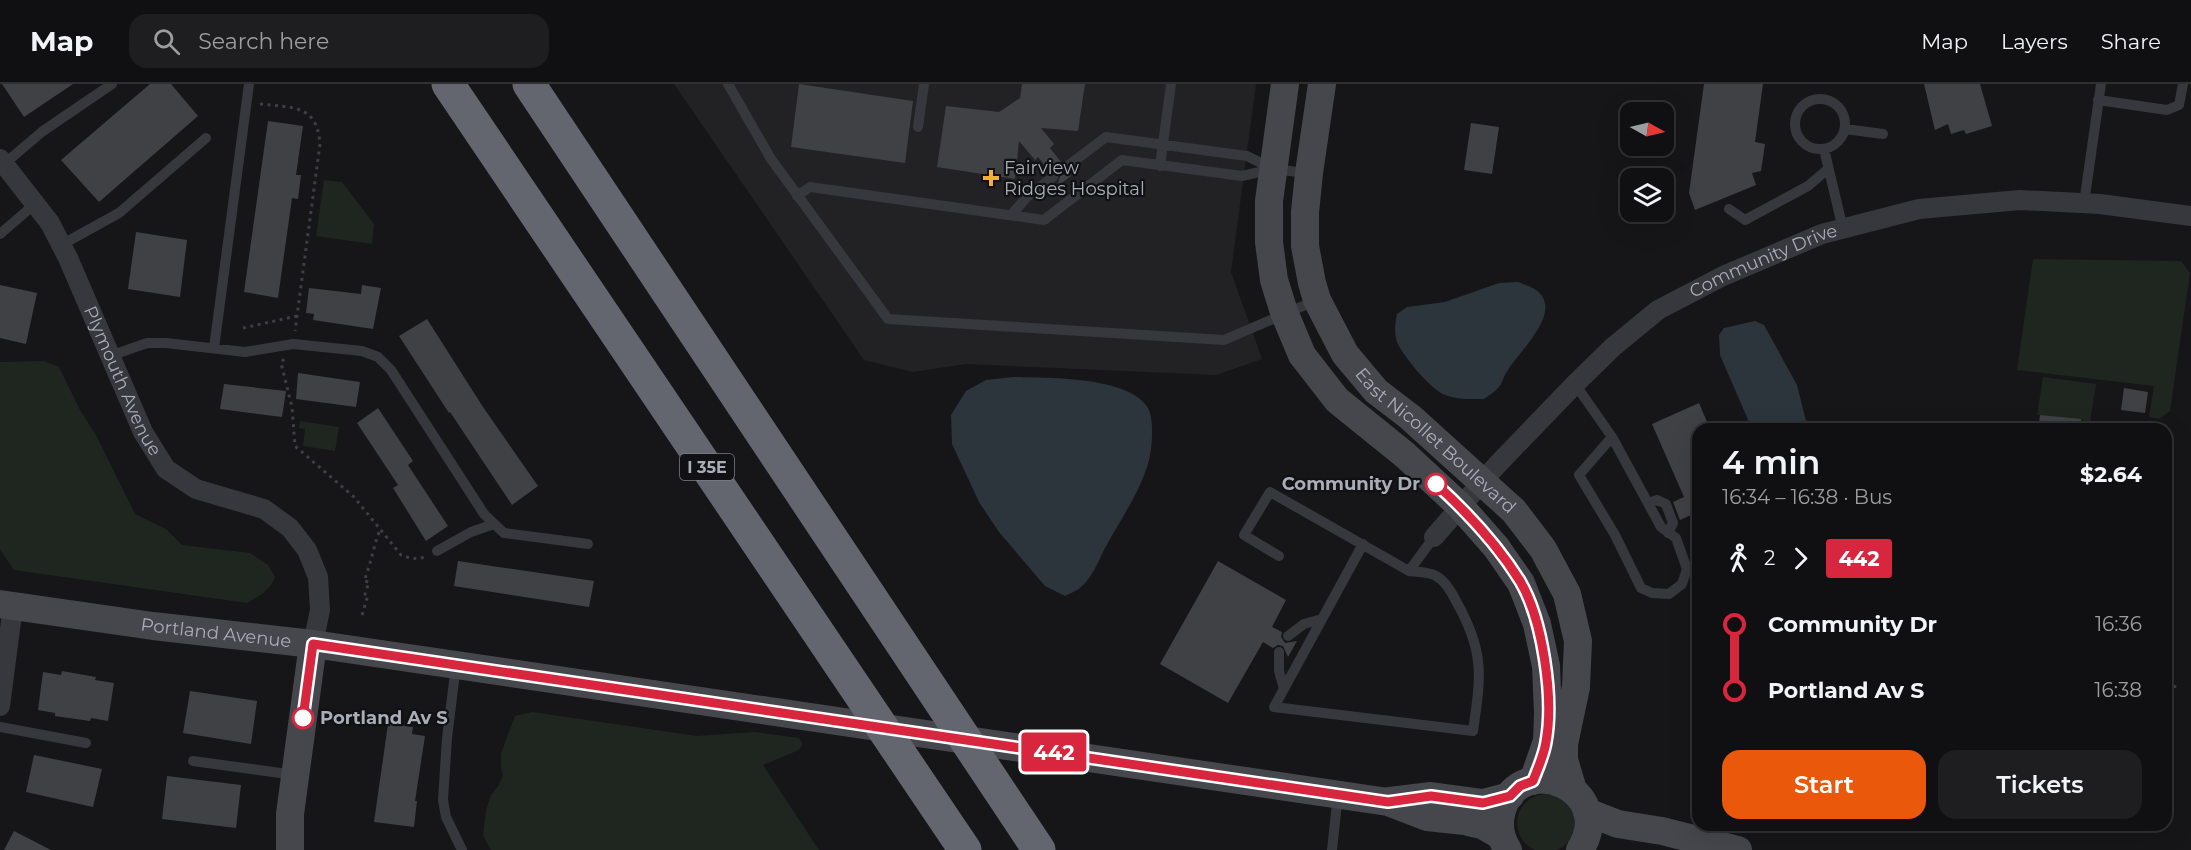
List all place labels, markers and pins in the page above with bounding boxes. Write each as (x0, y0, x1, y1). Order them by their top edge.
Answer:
place label: Fairview Ridges Hospital (1004, 157, 1145, 200)
marker: Fairview Ridges Hospital (982, 169, 1000, 187)
place label: Community Dr (1282, 473, 1420, 495)
marker: Community Dr (1425, 473, 1447, 495)
marker: Portland Av S (292, 707, 314, 729)
place label: Portland Av S (320, 707, 448, 729)

